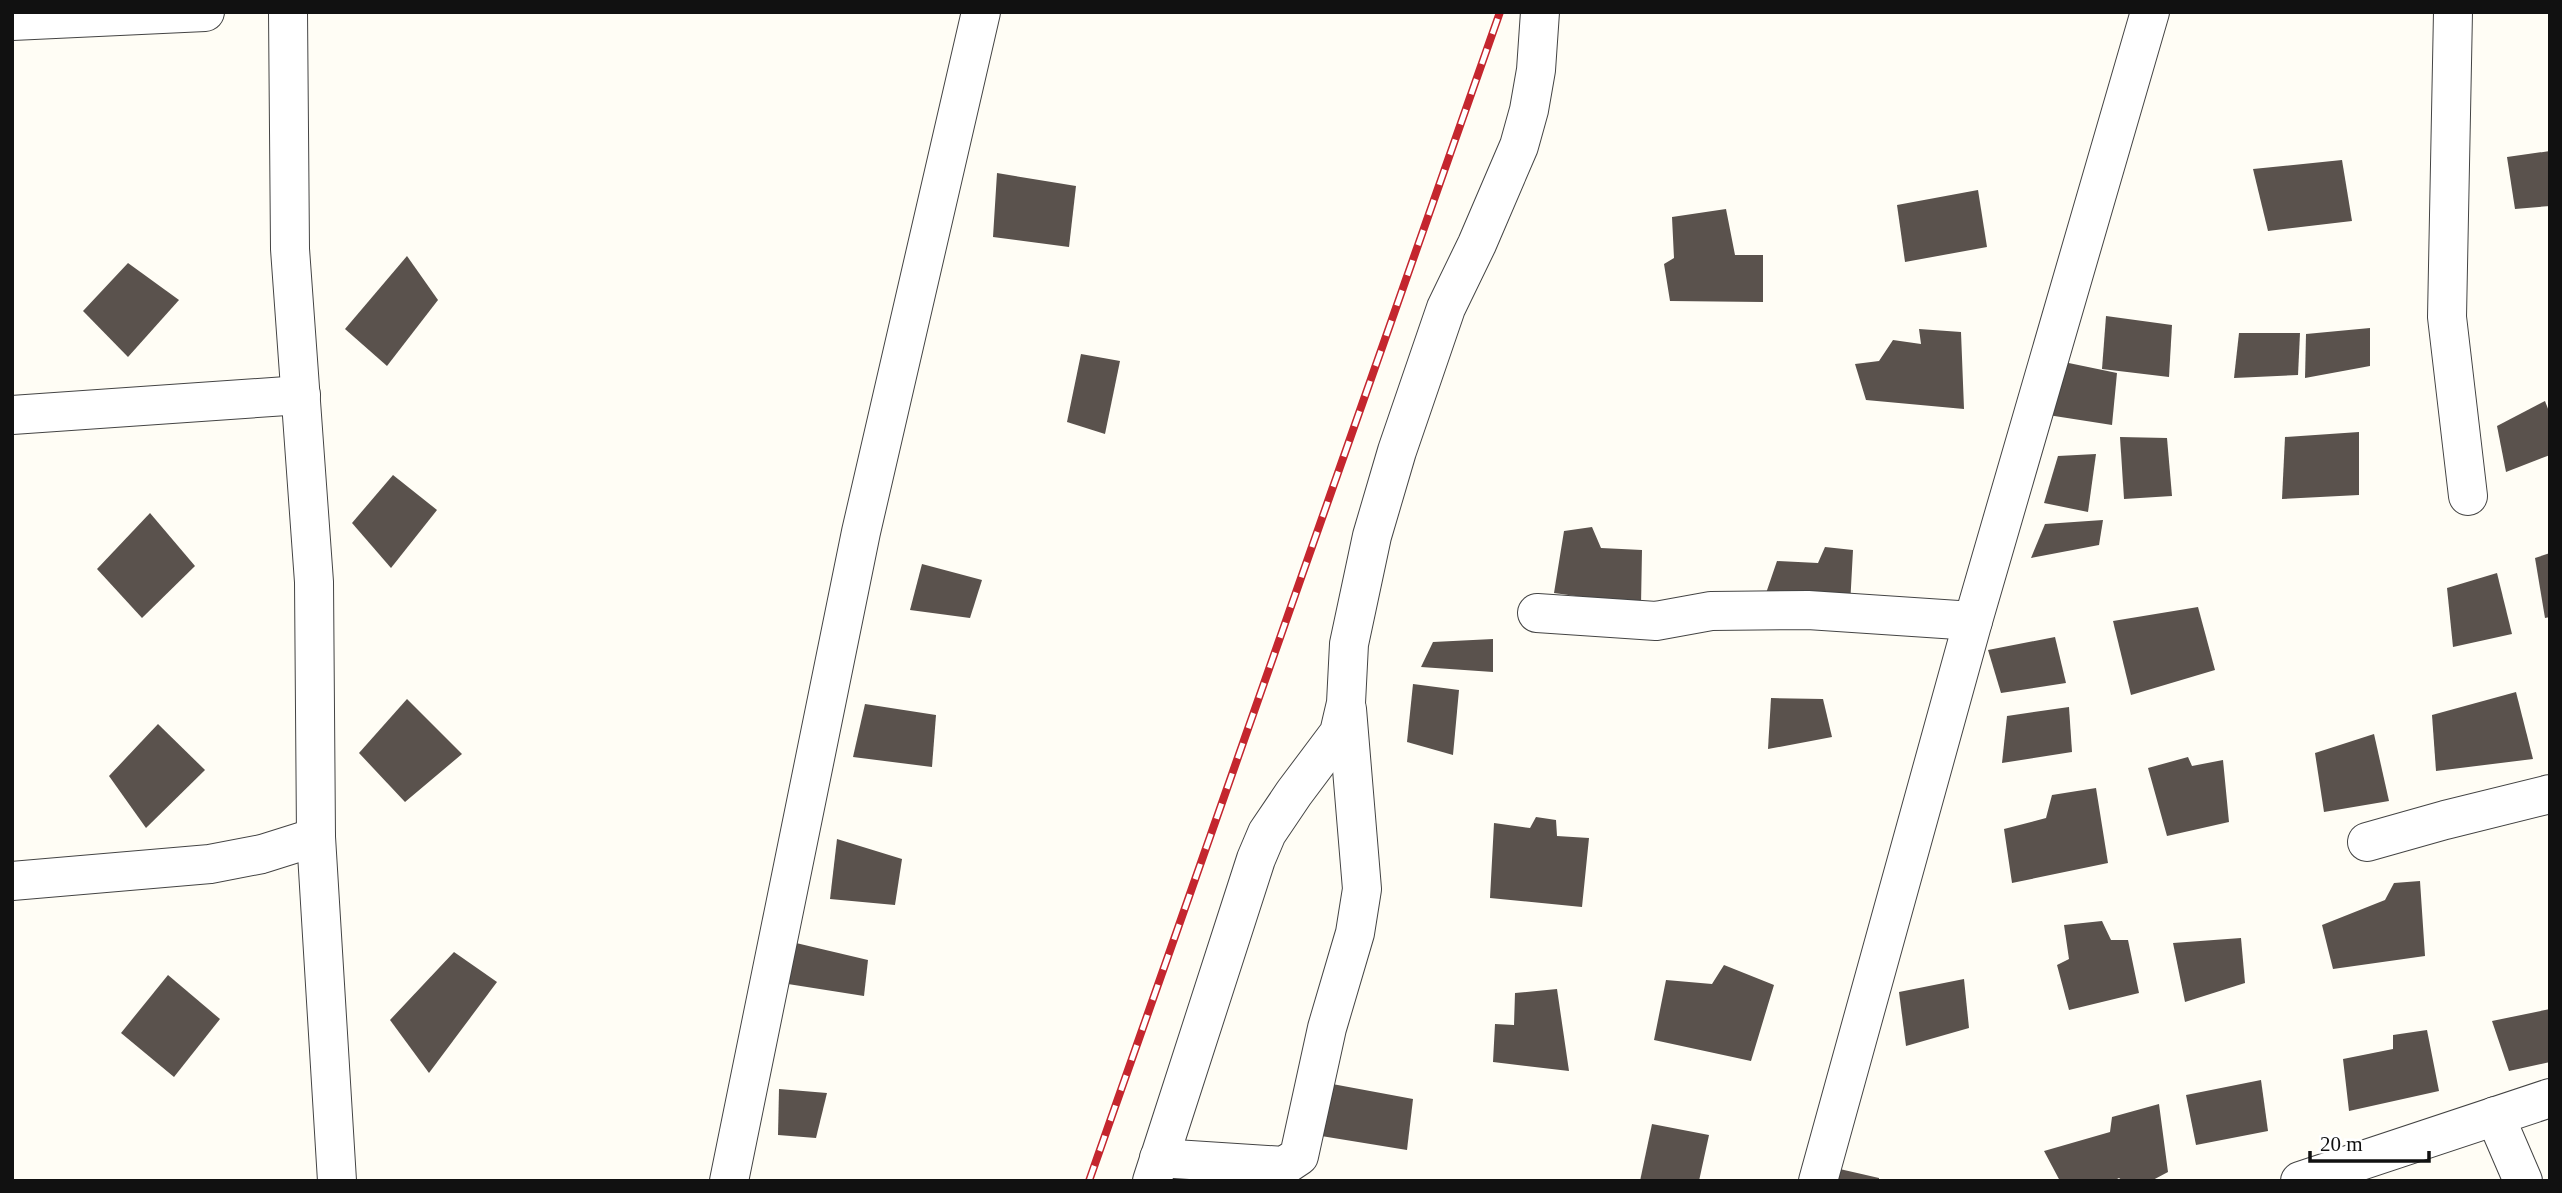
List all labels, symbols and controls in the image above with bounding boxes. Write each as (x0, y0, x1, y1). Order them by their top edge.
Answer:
scale bar (2310, 1120, 2429, 1164)
text: 20 m (2320, 1132, 2363, 1156)

